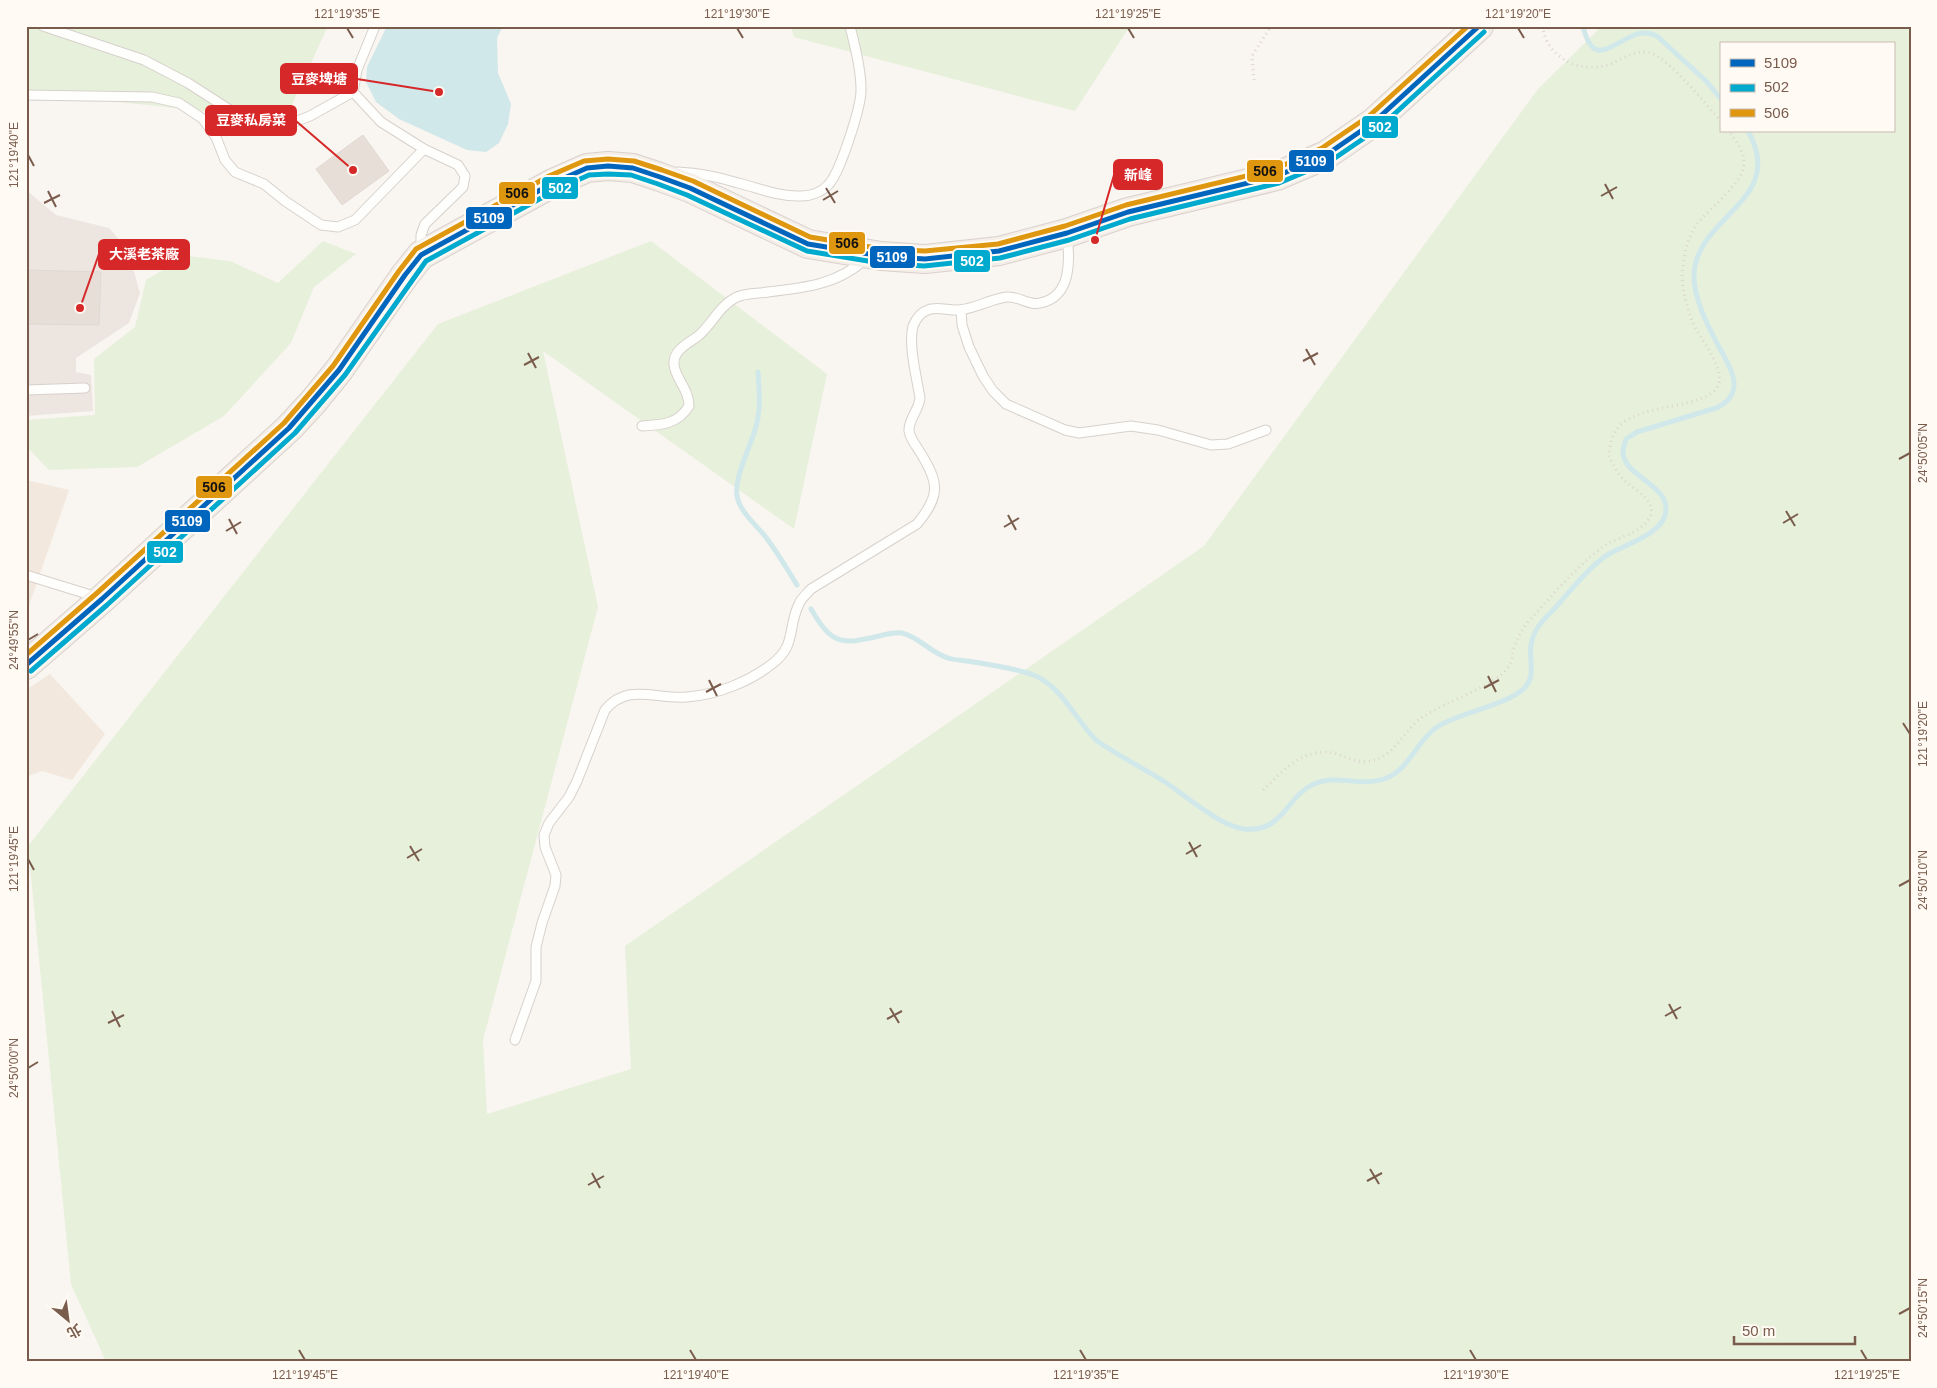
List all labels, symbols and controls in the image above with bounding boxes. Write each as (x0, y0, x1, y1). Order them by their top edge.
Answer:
text: 121°19'35"E (314, 7, 380, 21)
text: 121°19'30"E (704, 7, 770, 21)
text: 121°19'25"E (1095, 7, 1161, 21)
text: 121°19'20"E (1485, 7, 1551, 21)
legend (1720, 42, 1894, 132)
text: 5109 (1764, 54, 1797, 71)
callout: 豆麥埤塘 (281, 64, 357, 93)
text: 豆麥埤塘 (291, 71, 347, 87)
text: 502 (1764, 78, 1789, 95)
text: 506 (1764, 104, 1789, 121)
callout: 豆麥私房菜 (206, 106, 296, 135)
text: 豆麥私房菜 (216, 112, 286, 128)
line badge: 502 (1361, 115, 1399, 139)
text: 502 (1368, 119, 1392, 135)
text: 121°19'40"E (7, 122, 21, 188)
line badge: 5109 (1288, 149, 1335, 173)
text: 5109 (1295, 153, 1327, 169)
line badge: 506 (1246, 159, 1284, 183)
callout: 新峰 (1114, 160, 1162, 189)
text: 506 (1253, 163, 1277, 179)
text: 新峰 (1124, 167, 1152, 183)
line badge: 502 (541, 176, 579, 200)
text: 502 (548, 180, 572, 196)
line badge: 506 (498, 181, 536, 205)
text: 506 (505, 185, 529, 201)
line badge: 5109 (465, 206, 513, 230)
text: 5109 (473, 210, 505, 226)
line badge: 506 (828, 231, 866, 255)
text: 506 (835, 235, 859, 251)
callout: 大溪老茶廠 (99, 240, 189, 269)
line badge: 5109 (869, 245, 916, 269)
text: 大溪老茶廠 (109, 246, 179, 262)
text: 5109 (876, 249, 908, 265)
line badge: 502 (953, 249, 991, 273)
text: 502 (960, 253, 984, 269)
text: 24°50'05"N (1916, 423, 1930, 483)
line badge: 506 (195, 475, 233, 499)
text: 506 (202, 479, 226, 495)
line badge: 5109 (164, 509, 211, 533)
text: 5109 (171, 513, 203, 529)
line badge: 502 (146, 540, 184, 564)
text: 502 (153, 544, 177, 560)
text: 24°49'55"N (7, 610, 21, 670)
text: 121°19'20"E (1916, 701, 1930, 767)
text: 121°19'45"E (7, 826, 21, 892)
text: 24°50'10"N (1916, 850, 1930, 910)
text: 24°50'00"N (7, 1038, 21, 1098)
text: 24°50'15"N (1916, 1278, 1930, 1338)
north arrow (42, 1296, 92, 1346)
scale bar (1734, 1313, 1856, 1345)
text: 北 (64, 1321, 84, 1342)
text: 50 m (1742, 1322, 1775, 1339)
text: 121°19'45"E (272, 1368, 338, 1382)
text: 121°19'40"E (663, 1368, 729, 1382)
text: 121°19'35"E (1053, 1368, 1119, 1382)
text: 121°19'30"E (1443, 1368, 1509, 1382)
text: 121°19'25"E (1834, 1368, 1900, 1382)

